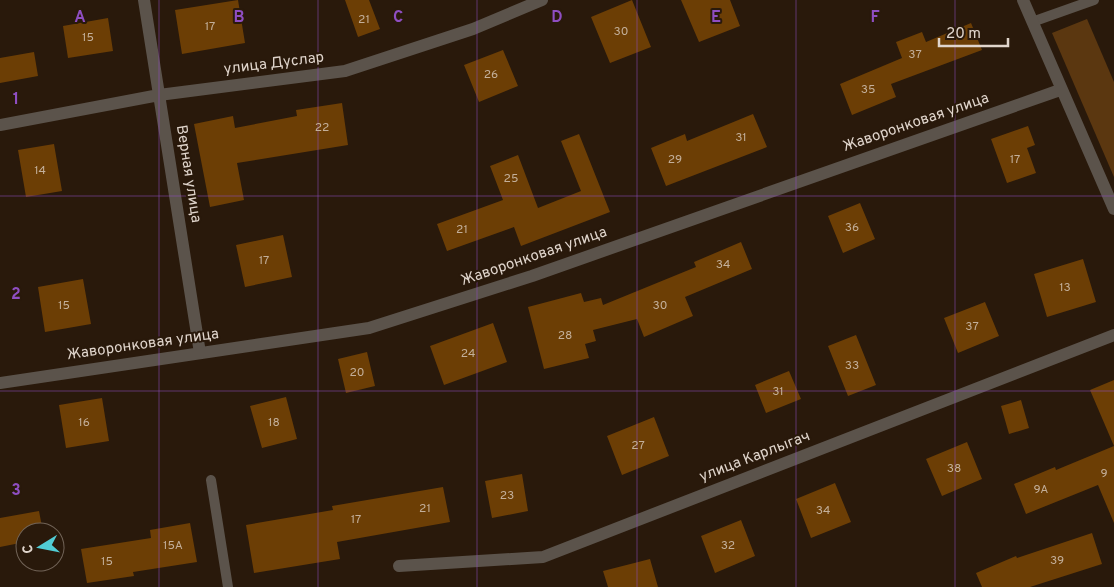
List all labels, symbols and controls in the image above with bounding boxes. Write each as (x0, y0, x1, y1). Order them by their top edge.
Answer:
text: A (74, 8, 86, 28)
text: B (233, 8, 245, 28)
text: C (393, 8, 403, 28)
text: D (551, 8, 563, 28)
text: E (711, 8, 721, 28)
text: F (870, 8, 880, 28)
house number: 21 (358, 12, 370, 28)
scale bar (939, 15, 1008, 47)
house number: 17 (205, 19, 215, 35)
house number: 30 (614, 24, 628, 40)
text: 20 m (946, 25, 981, 44)
house number: 15 (82, 30, 94, 46)
house number: 37 (908, 47, 922, 63)
street label: улица Дуслар (223, 48, 325, 80)
house number: 26 (484, 67, 498, 83)
house number: 35 (861, 82, 875, 98)
street label: Жаворонковая улица (840, 89, 992, 157)
text: 1 (13, 90, 19, 110)
house number: 22 (315, 120, 329, 136)
street label: Верная улица (171, 124, 205, 224)
house number: 31 (735, 130, 747, 146)
house number: 29 (668, 152, 682, 168)
house number: 17 (1010, 152, 1020, 168)
house number: 14 (34, 163, 46, 179)
house number: 25 (504, 171, 518, 187)
house number: 36 (845, 220, 859, 236)
house number: 21 (456, 222, 468, 238)
street label: Жаворонковая улица (458, 223, 610, 291)
house number: 17 (259, 253, 269, 269)
house number: 34 (716, 257, 730, 273)
house number: 13 (1059, 280, 1071, 296)
text: 2 (11, 285, 21, 305)
house number: 15 (58, 298, 70, 314)
house number: 30 (653, 298, 667, 314)
house number: 37 (965, 319, 979, 335)
street label: Жаворонковая улица (66, 325, 220, 365)
house number: 28 (558, 328, 572, 344)
house number: 24 (461, 346, 475, 362)
house number: 33 (845, 358, 859, 374)
house number: 20 (349, 365, 365, 381)
house number: 31 (772, 384, 784, 400)
house number: 16 (78, 415, 90, 431)
house number: 18 (268, 415, 280, 431)
street label: улица Карлыгач (697, 427, 813, 487)
house number: 27 (631, 438, 645, 454)
house number: 38 (947, 461, 961, 477)
house number: 9 (1100, 466, 1108, 482)
text: 3 (11, 481, 21, 501)
house number: 9А (1034, 482, 1048, 498)
house number: 23 (500, 488, 514, 504)
house number: 21 (419, 501, 431, 517)
house number: 34 (816, 503, 830, 519)
house number: 17 (351, 512, 361, 528)
north arrow (15, 522, 65, 572)
house number: 15А (163, 538, 183, 554)
house number: 32 (721, 538, 735, 554)
text: С (20, 543, 38, 555)
house number: 39 (1050, 553, 1064, 569)
house number: 15 (101, 554, 113, 570)

